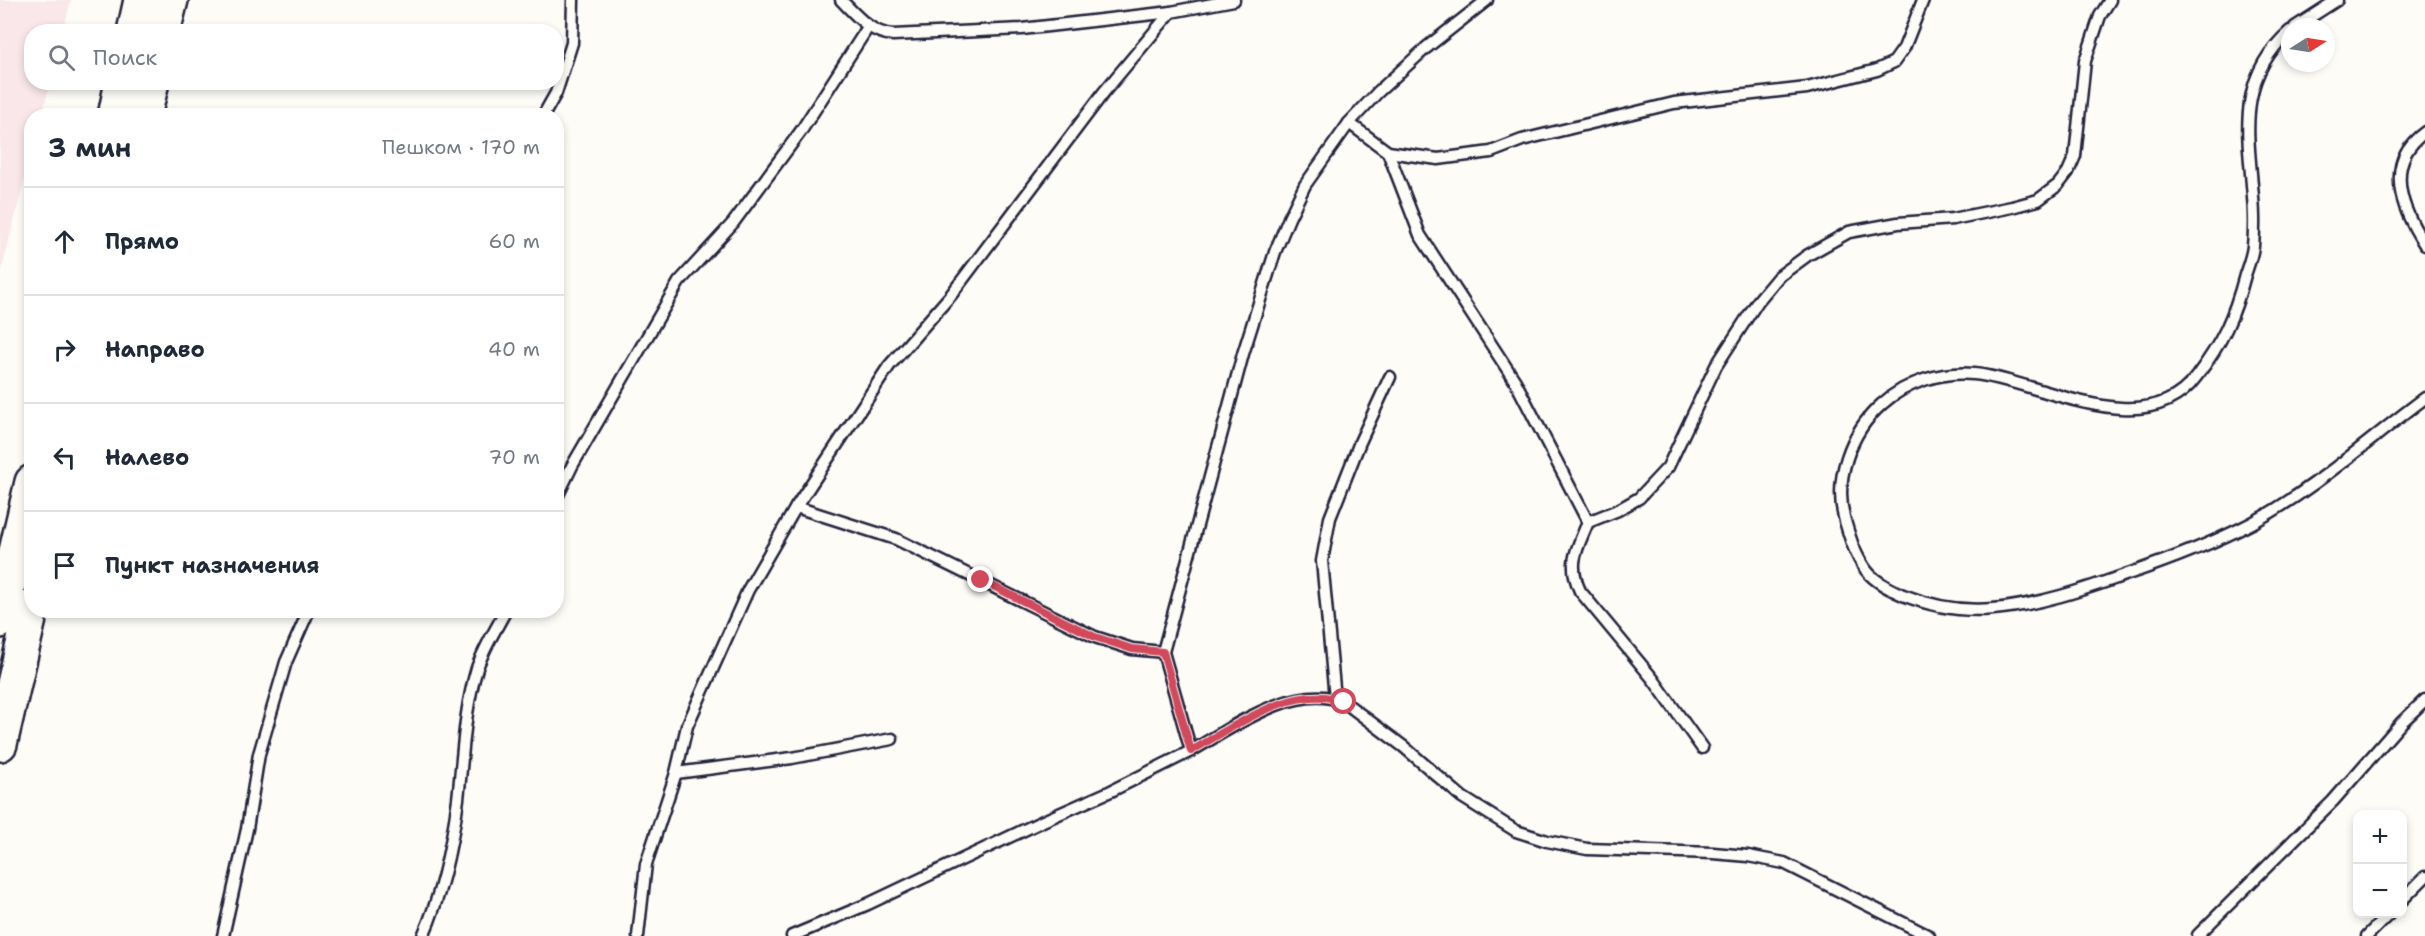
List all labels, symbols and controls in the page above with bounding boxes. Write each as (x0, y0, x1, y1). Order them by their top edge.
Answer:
north arrow (2281, 18, 2335, 72)
search box (24, 24, 564, 90)
icon: search (45, 41, 78, 74)
text: Поиск (93, 43, 157, 72)
text: 3 мин (48, 130, 131, 165)
text: Пешком · 170 m (382, 134, 540, 160)
icon: ahead (48, 225, 81, 258)
text: Прямо (105, 227, 179, 256)
text: 60 m (488, 228, 540, 254)
icon: right (48, 333, 81, 366)
text: Направо (105, 335, 205, 364)
text: 40 m (488, 336, 540, 362)
icon: left (48, 441, 81, 474)
text: Налево (105, 443, 189, 472)
text: 70 m (488, 444, 540, 470)
icon: arrive (48, 549, 81, 582)
text: Пункт назначения (105, 551, 319, 580)
route end (967, 566, 993, 592)
route start (1330, 688, 1356, 714)
map controls (2353, 810, 2407, 918)
button: + (2353, 810, 2407, 864)
button: − (2353, 864, 2407, 918)

